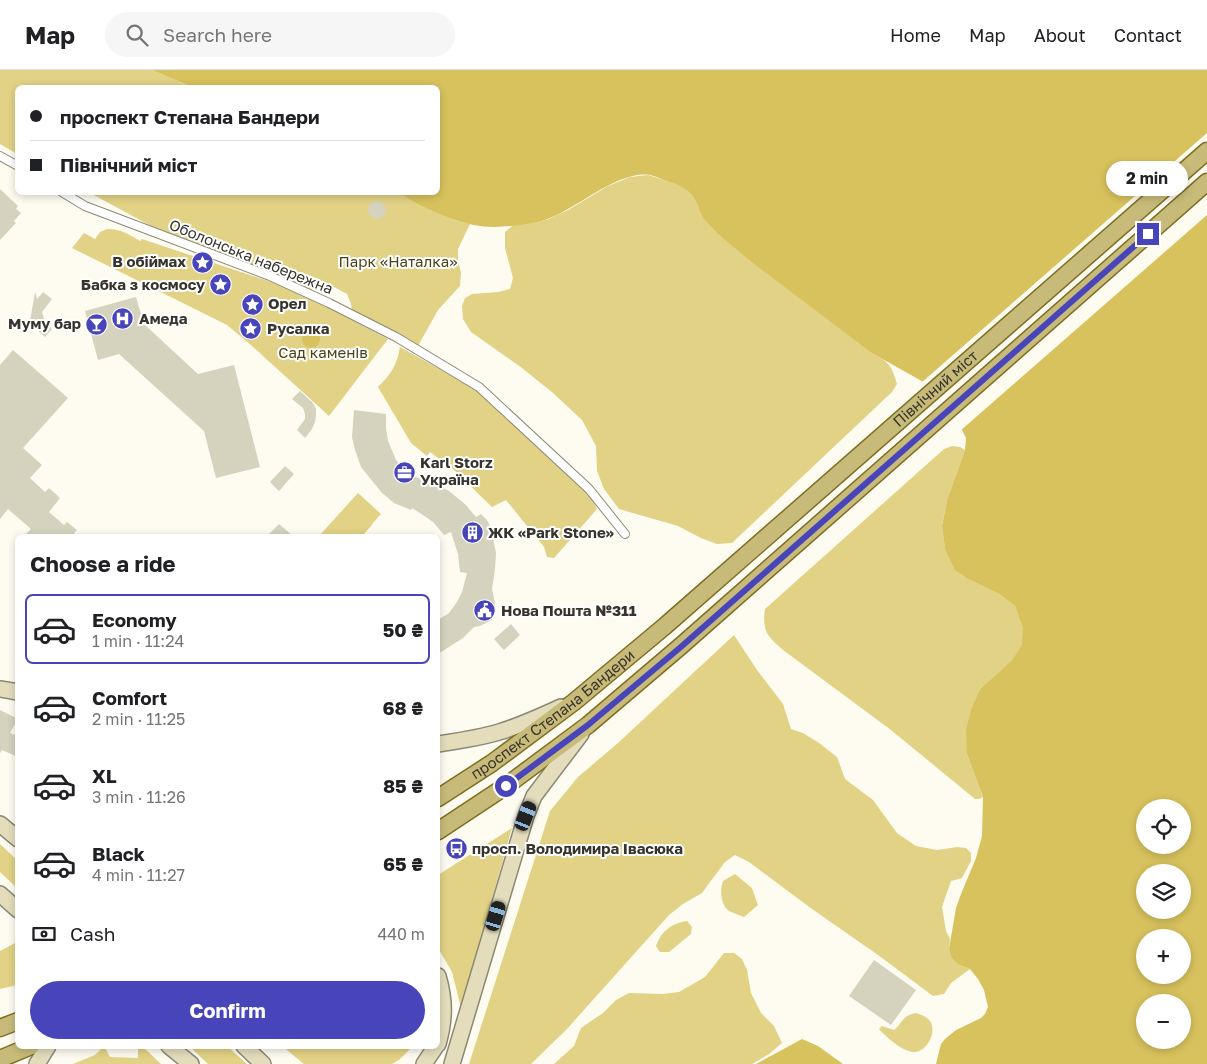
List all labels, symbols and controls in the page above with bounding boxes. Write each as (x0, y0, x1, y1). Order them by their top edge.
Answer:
search box (105, 12, 455, 57)
text: Map (25, 20, 75, 49)
icon: search (123, 21, 151, 49)
text: Search here (163, 23, 272, 46)
text: Home (890, 24, 941, 46)
text: Map (969, 24, 1006, 46)
text: About (1034, 24, 1086, 46)
text: Contact (1114, 24, 1182, 46)
text: проспект Степана Бандери (60, 105, 320, 128)
text: Північний міст (60, 153, 197, 176)
callout: 2 min (1107, 161, 1189, 196)
text: 2 min (1126, 168, 1168, 188)
street label: Оболонська набережна (167, 215, 336, 297)
route end (1137, 223, 1159, 245)
place icon: В обіймах (190, 250, 214, 274)
place label: В обіймах (112, 252, 186, 270)
park label: Парк «Наталка» (339, 252, 457, 270)
place icon: Бабка з космосу (209, 273, 233, 297)
place label: Бабка з космосу (81, 275, 205, 293)
place icon: Орел (240, 292, 264, 316)
place label: Орел (268, 294, 306, 312)
hospital icon: Амеда (111, 307, 135, 331)
place label: Амеда (139, 309, 188, 327)
bar icon: Муму бар (85, 312, 109, 336)
place label: Муму бар (8, 314, 81, 332)
place icon: Русалка (239, 317, 263, 341)
place label: Русалка (267, 319, 330, 337)
park label: Сад каменів (278, 343, 368, 361)
street label: Північний міст (889, 346, 982, 430)
place label: Karl Storz Україна (420, 453, 493, 488)
office icon: Karl Storz Україна (392, 460, 416, 484)
building icon: ЖК «Park Stone» (460, 521, 484, 545)
place label: ЖК «Park Stone» (488, 523, 614, 541)
text: Choose a ride (30, 550, 176, 577)
public building icon: Нова Пошта №311 (473, 599, 497, 623)
place label: Нова Пошта №311 (501, 601, 637, 619)
icon: car (32, 607, 77, 652)
text: Economy (92, 608, 177, 631)
text: 50 ₴ (383, 618, 423, 641)
text: 1 min · 11:24 (92, 631, 184, 651)
street label: проспект Степана Бандери (467, 645, 638, 782)
icon: car (32, 685, 77, 730)
text: Comfort (92, 686, 167, 709)
text: 68 ₴ (382, 696, 423, 719)
text: 2 min · 11:25 (92, 709, 185, 729)
icon: car (32, 763, 77, 808)
text: XL (92, 764, 117, 787)
text: 85 ₴ (383, 774, 423, 797)
route start (495, 775, 517, 797)
text: 3 min · 11:26 (92, 787, 186, 807)
car (513, 799, 538, 833)
map controls (1136, 799, 1191, 1049)
button: locate (1136, 799, 1191, 854)
bus stop icon: просп. Володимира Івасюка (444, 837, 468, 861)
place label: просп. Володимира Івасюка (472, 839, 683, 857)
icon: car (32, 841, 77, 886)
text: Black (92, 842, 145, 865)
text: 65 ₴ (383, 852, 423, 875)
button: layers (1136, 864, 1191, 919)
text: 4 min · 11:27 (92, 865, 185, 885)
car (484, 899, 507, 933)
icon: cash (30, 920, 58, 948)
text: Cash (70, 922, 115, 945)
text: 440 m (377, 924, 425, 944)
button: + (1136, 929, 1191, 984)
button: Confirm (30, 981, 425, 1039)
button: − (1136, 994, 1191, 1049)

